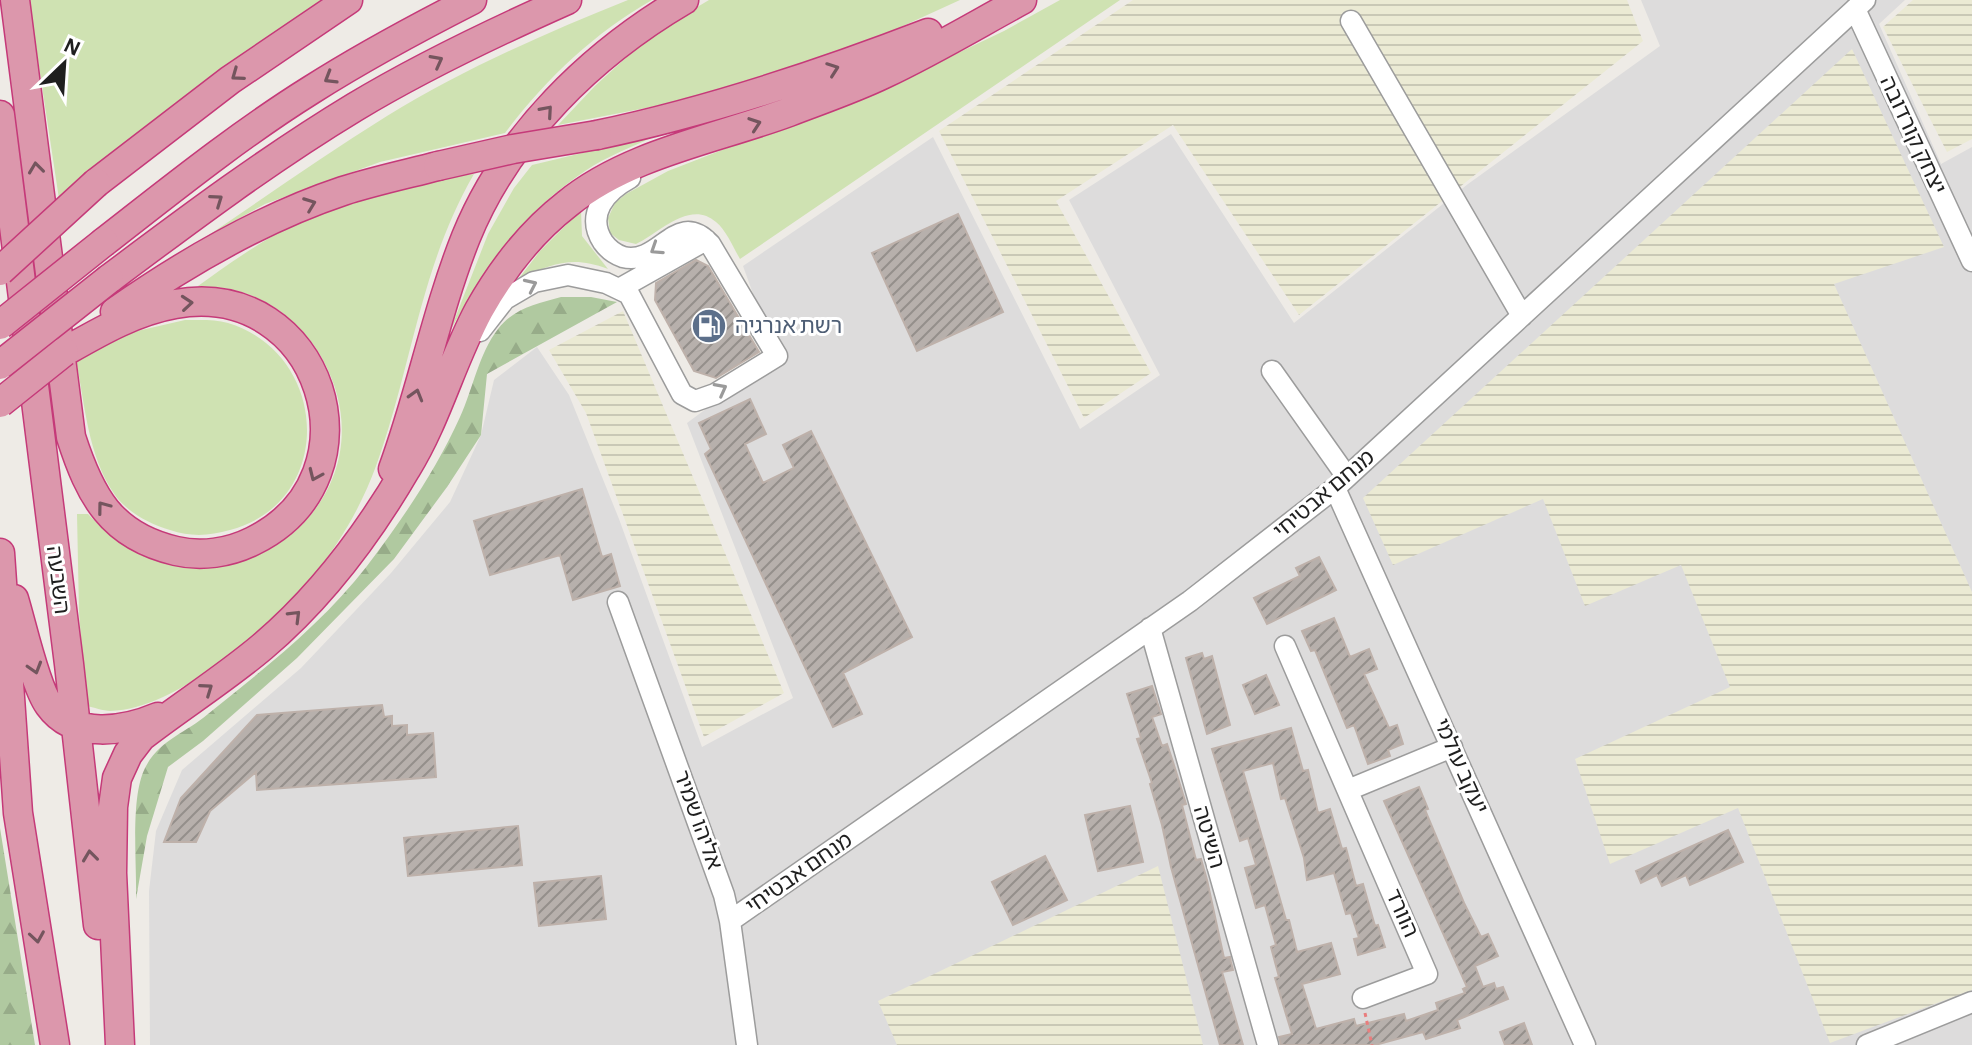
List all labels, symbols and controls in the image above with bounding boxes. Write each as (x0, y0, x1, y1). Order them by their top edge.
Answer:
north arrow (24, 24, 104, 104)
text: N (60, 34, 84, 60)
one-way arrow (429, 56, 443, 71)
one-way arrow (825, 62, 839, 79)
one-way arrow (231, 65, 246, 80)
one-way arrow (324, 69, 339, 84)
street label: יצחק קורדובה (1876, 73, 1950, 197)
one-way arrow (537, 106, 552, 121)
one-way arrow (747, 117, 761, 134)
one-way arrow (27, 161, 44, 174)
one-way arrow (209, 195, 223, 210)
one-way arrow (302, 197, 316, 214)
one-way arrow (650, 239, 664, 254)
one-way arrow (522, 279, 537, 295)
one-way arrow (181, 295, 194, 312)
fuel station icon: רשת אנרגיה (690, 307, 728, 345)
place label: רשת אנרגיה (735, 315, 842, 337)
one-way arrow (713, 384, 727, 399)
one-way arrow (407, 389, 423, 403)
street label: מנחם אבטיחי (1269, 446, 1379, 542)
one-way arrow (309, 467, 325, 481)
one-way arrow (98, 501, 113, 516)
street label: השבעה (43, 545, 73, 615)
one-way arrow (286, 611, 300, 625)
one-way arrow (26, 660, 42, 674)
one-way arrow (199, 684, 213, 699)
street label: יעקב עולמי (1430, 715, 1492, 817)
street label: אליהו שמיר (670, 768, 726, 872)
street label: השיטה (1190, 803, 1228, 871)
street label: מנחם אבטיחי (742, 828, 856, 918)
one-way arrow (81, 849, 98, 862)
street label: הוורד (1382, 886, 1422, 940)
one-way arrow (27, 931, 44, 944)

